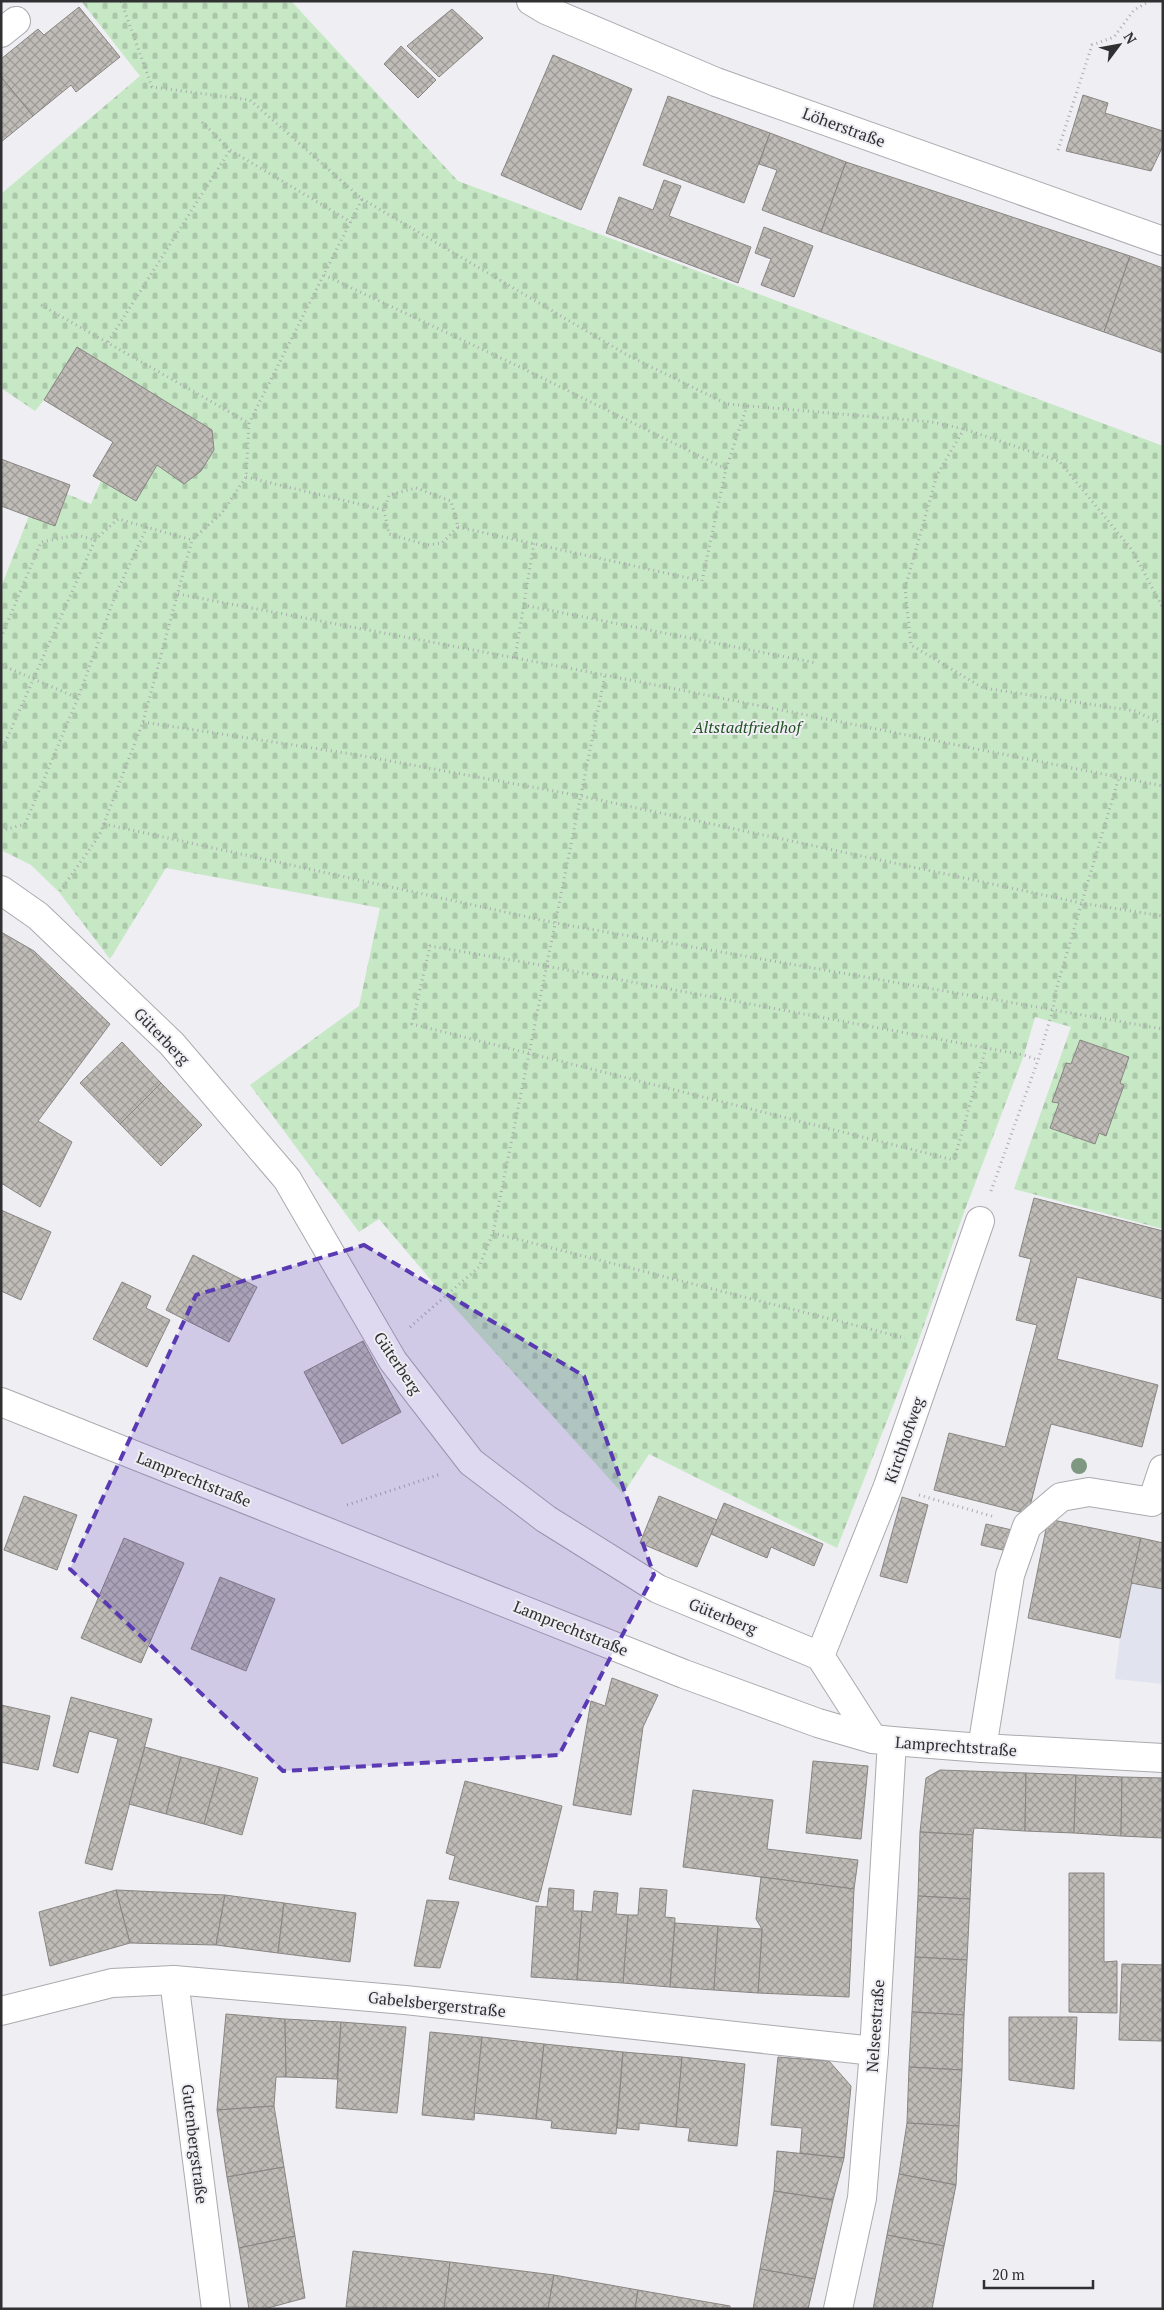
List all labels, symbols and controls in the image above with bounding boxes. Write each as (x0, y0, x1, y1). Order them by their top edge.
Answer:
north arrow (1094, 20, 1144, 70)
text: N (1120, 28, 1142, 48)
street label: Löherstraße (800, 102, 888, 152)
park label: Altstadtfriedhof (692, 716, 804, 738)
street label: Güterberg (129, 1003, 195, 1070)
street label: Güterberg (369, 1327, 427, 1399)
street label: Kirchhofweg (879, 1393, 929, 1486)
street label: Lamprechtstraße (133, 1446, 255, 1512)
street label: Güterberg (686, 1592, 761, 1640)
street label: Lamprechtstraße (510, 1595, 632, 1661)
street label: Lamprechtstraße (894, 1731, 1018, 1761)
street label: Nelseestraße (861, 1979, 889, 2073)
street label: Gabelsbergerstraße (367, 1986, 507, 2022)
street label: Gutenbergstraße (177, 2083, 213, 2205)
scale bar (984, 2258, 1093, 2290)
text: 20 m (992, 2264, 1025, 2284)

